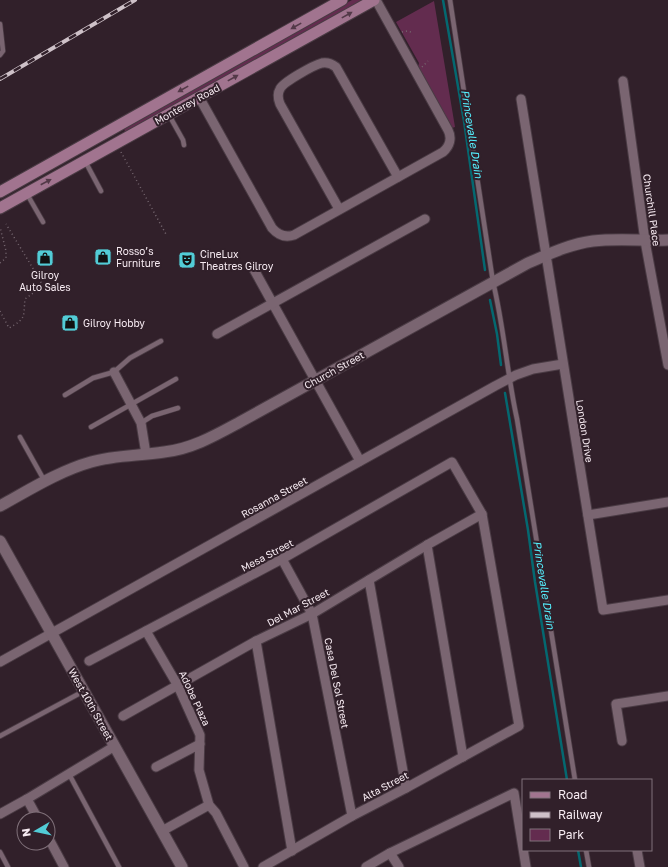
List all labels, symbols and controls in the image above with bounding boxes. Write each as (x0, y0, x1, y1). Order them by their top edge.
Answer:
one-way arrow (341, 12, 353, 18)
one-way arrow (290, 22, 302, 29)
one-way arrow (228, 75, 239, 82)
street label: Monterey Road (152, 81, 222, 127)
one-way arrow (177, 86, 189, 93)
water label: Princevalle Drain (459, 89, 486, 180)
street label: Churchill Place (641, 173, 663, 247)
one-way arrow (41, 179, 52, 186)
place label: Rosso’s Furniture (116, 245, 161, 269)
shop icon: Rosso’s Furniture (93, 247, 113, 267)
shop icon: Gilroy Auto Sales (35, 248, 55, 268)
place label: CineLux Theatres Gilroy (200, 248, 274, 272)
theatre icon: CineLux Theatres Gilroy (177, 250, 197, 270)
place label: Gilroy Auto Sales (19, 269, 71, 293)
shop icon: Gilroy Hobby (60, 313, 80, 333)
place label: Gilroy Hobby (83, 317, 145, 329)
street label: Church Street (302, 349, 366, 391)
street label: London Drive (574, 399, 596, 463)
street label: Rosanna Street (239, 474, 309, 520)
street label: Mesa Street (239, 536, 295, 574)
water label: Princevalle Drain (531, 540, 558, 631)
street label: Del Mar Street (265, 586, 331, 628)
street label: Casa Del Sol Street (322, 637, 352, 729)
street label: West 10th Street (66, 666, 116, 742)
street label: Adobe Plaza (177, 669, 213, 727)
street label: Alta Street (360, 769, 410, 803)
legend (522, 779, 652, 851)
text: Road (558, 787, 587, 802)
text: Railway (558, 807, 603, 822)
north arrow (16, 811, 56, 851)
text: N (19, 827, 33, 838)
text: Park (558, 827, 584, 842)

